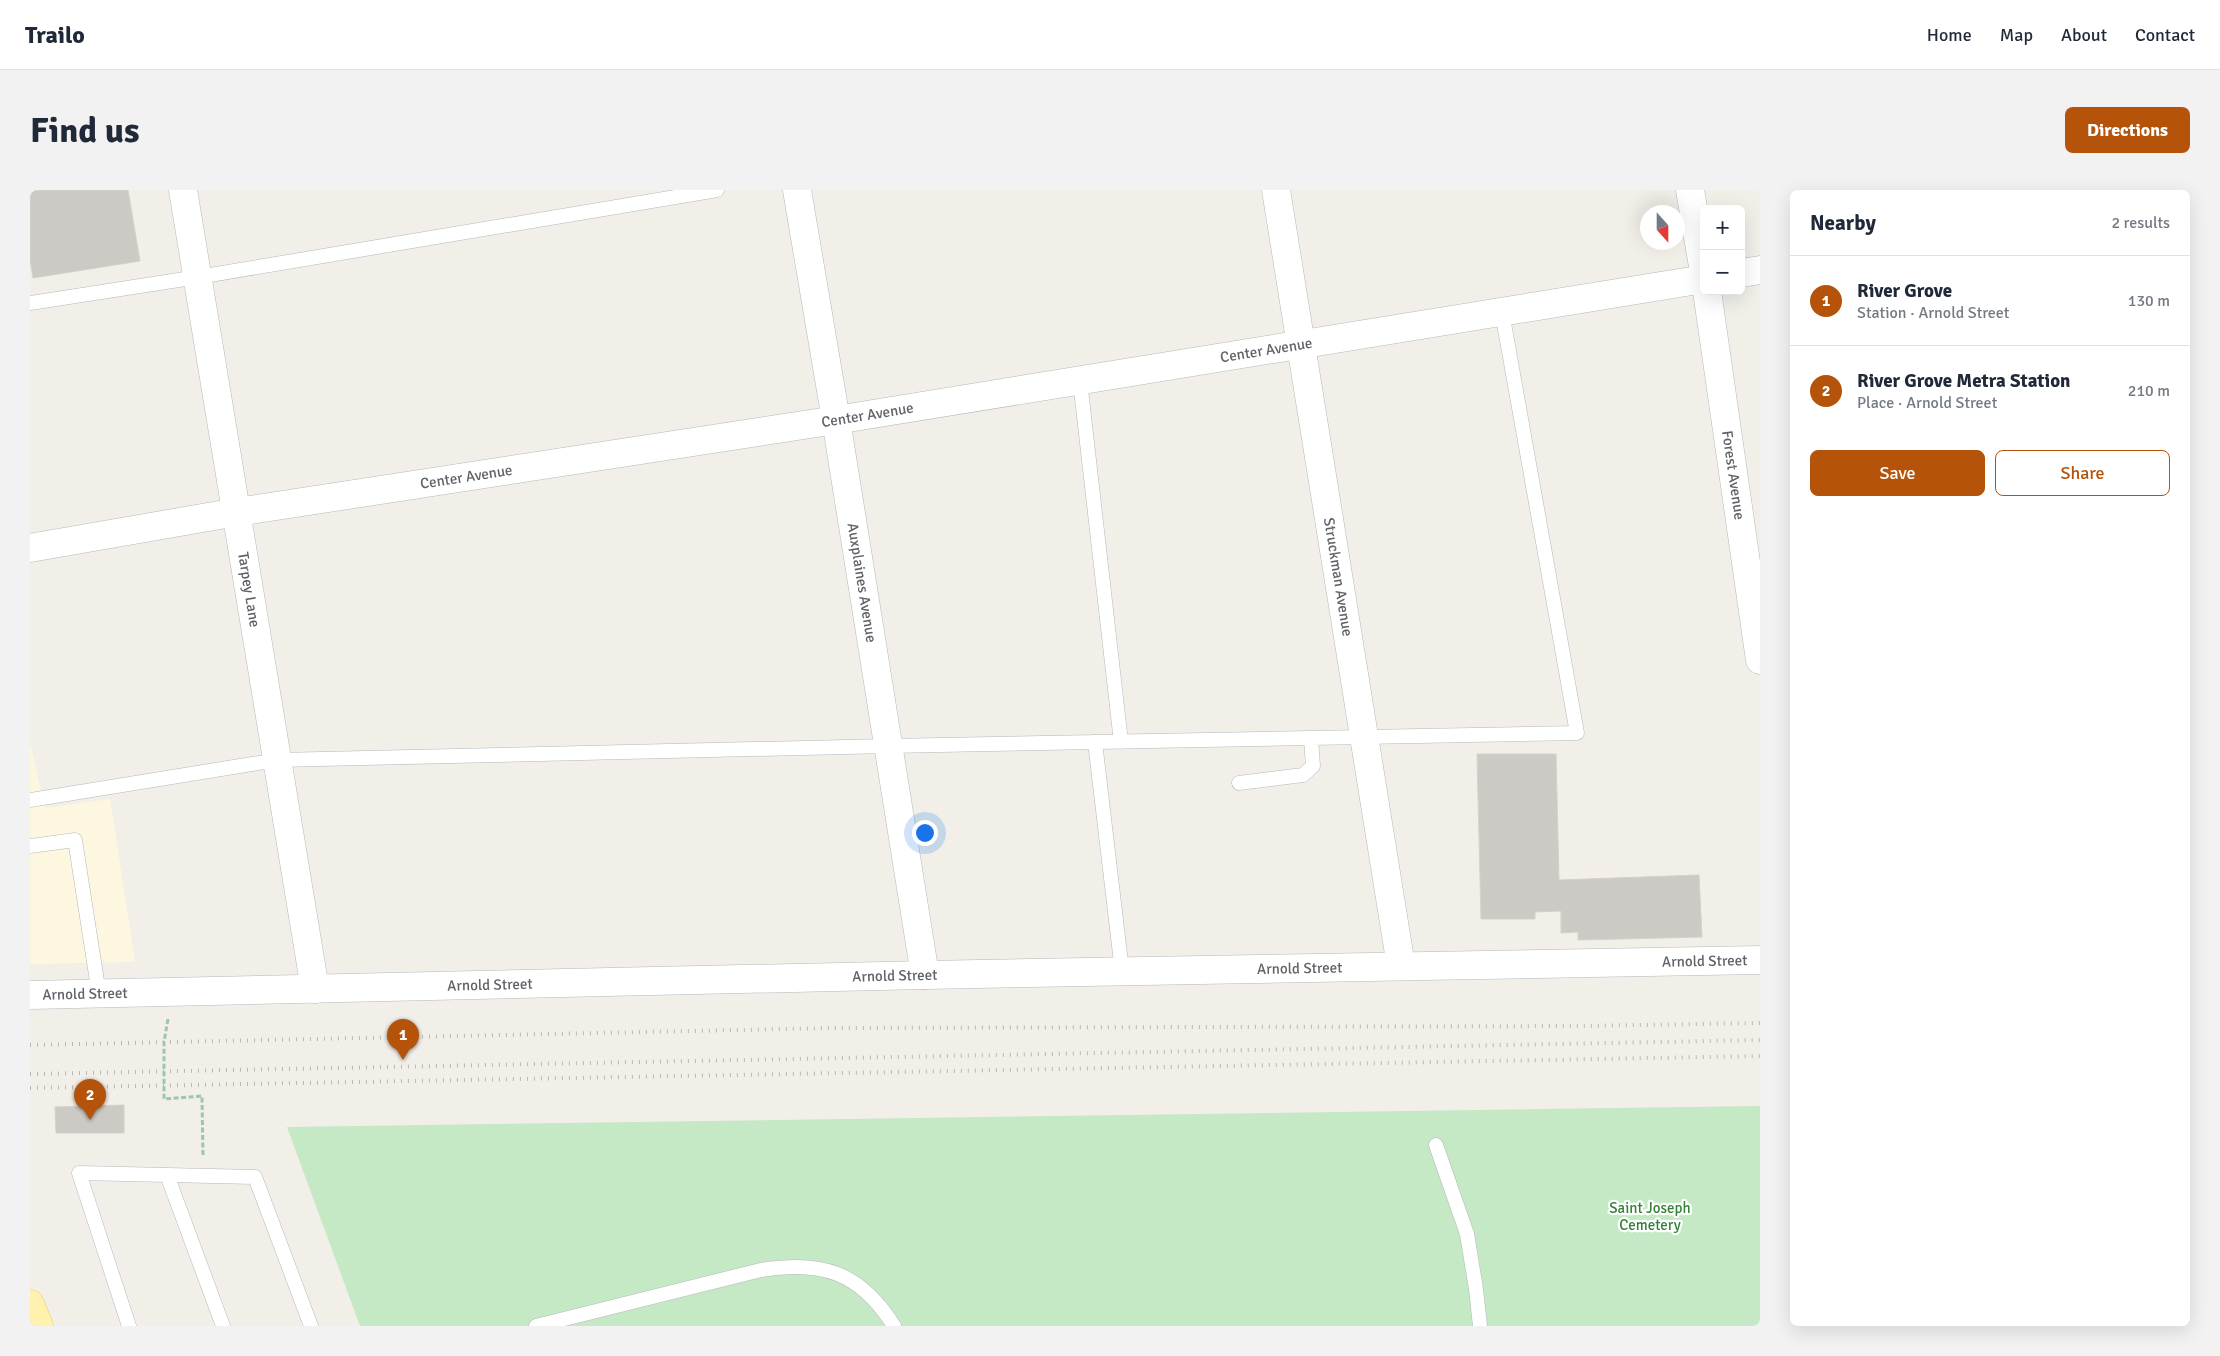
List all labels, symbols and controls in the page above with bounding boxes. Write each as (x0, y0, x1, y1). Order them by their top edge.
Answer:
text: Trailo (25, 20, 85, 50)
text: Home (1927, 24, 1972, 46)
text: Map (2000, 24, 2033, 46)
text: About (2061, 24, 2107, 46)
text: Contact (2135, 24, 2195, 46)
button: Directions (2065, 107, 2190, 153)
text: Find us (30, 109, 140, 152)
north arrow (1640, 205, 1685, 250)
map controls (1700, 205, 1745, 295)
button: + (1700, 205, 1745, 250)
text: Nearby (1810, 210, 1876, 236)
text: 2 results (2111, 213, 2170, 233)
button: − (1700, 250, 1745, 295)
text: River Grove (1857, 279, 1952, 303)
text: 1 (1822, 291, 1830, 311)
text: 130 m (2128, 291, 2170, 311)
text: Station · Arnold Street (1857, 303, 2009, 323)
street label: Center Avenue (1219, 334, 1314, 366)
text: River Grove Metra Station (1857, 369, 2070, 393)
text: 2 (1822, 381, 1830, 401)
text: 210 m (2128, 381, 2170, 401)
text: Place · Arnold Street (1857, 393, 1997, 413)
street label: Center Avenue (820, 399, 915, 431)
street label: Forest Avenue (1718, 429, 1749, 521)
button: Save (1810, 450, 1985, 496)
button: Share (1995, 450, 2170, 496)
street label: Center Avenue (419, 461, 514, 493)
street label: Struckman Avenue (1320, 516, 1357, 638)
street label: Auxplaines Avenue (844, 522, 881, 644)
street label: Tarpey Lane (234, 551, 264, 629)
your location (912, 820, 938, 846)
street label: Arnold Street (1662, 951, 1748, 971)
street label: Arnold Street (1257, 959, 1343, 978)
street label: Arnold Street (852, 966, 938, 986)
street label: Arnold Street (447, 975, 533, 995)
street label: Arnold Street (42, 984, 128, 1004)
pin: 1 (387, 1019, 419, 1060)
pin: 2 (74, 1079, 106, 1120)
park label: Saint Joseph Cemetery (1609, 1199, 1691, 1234)

